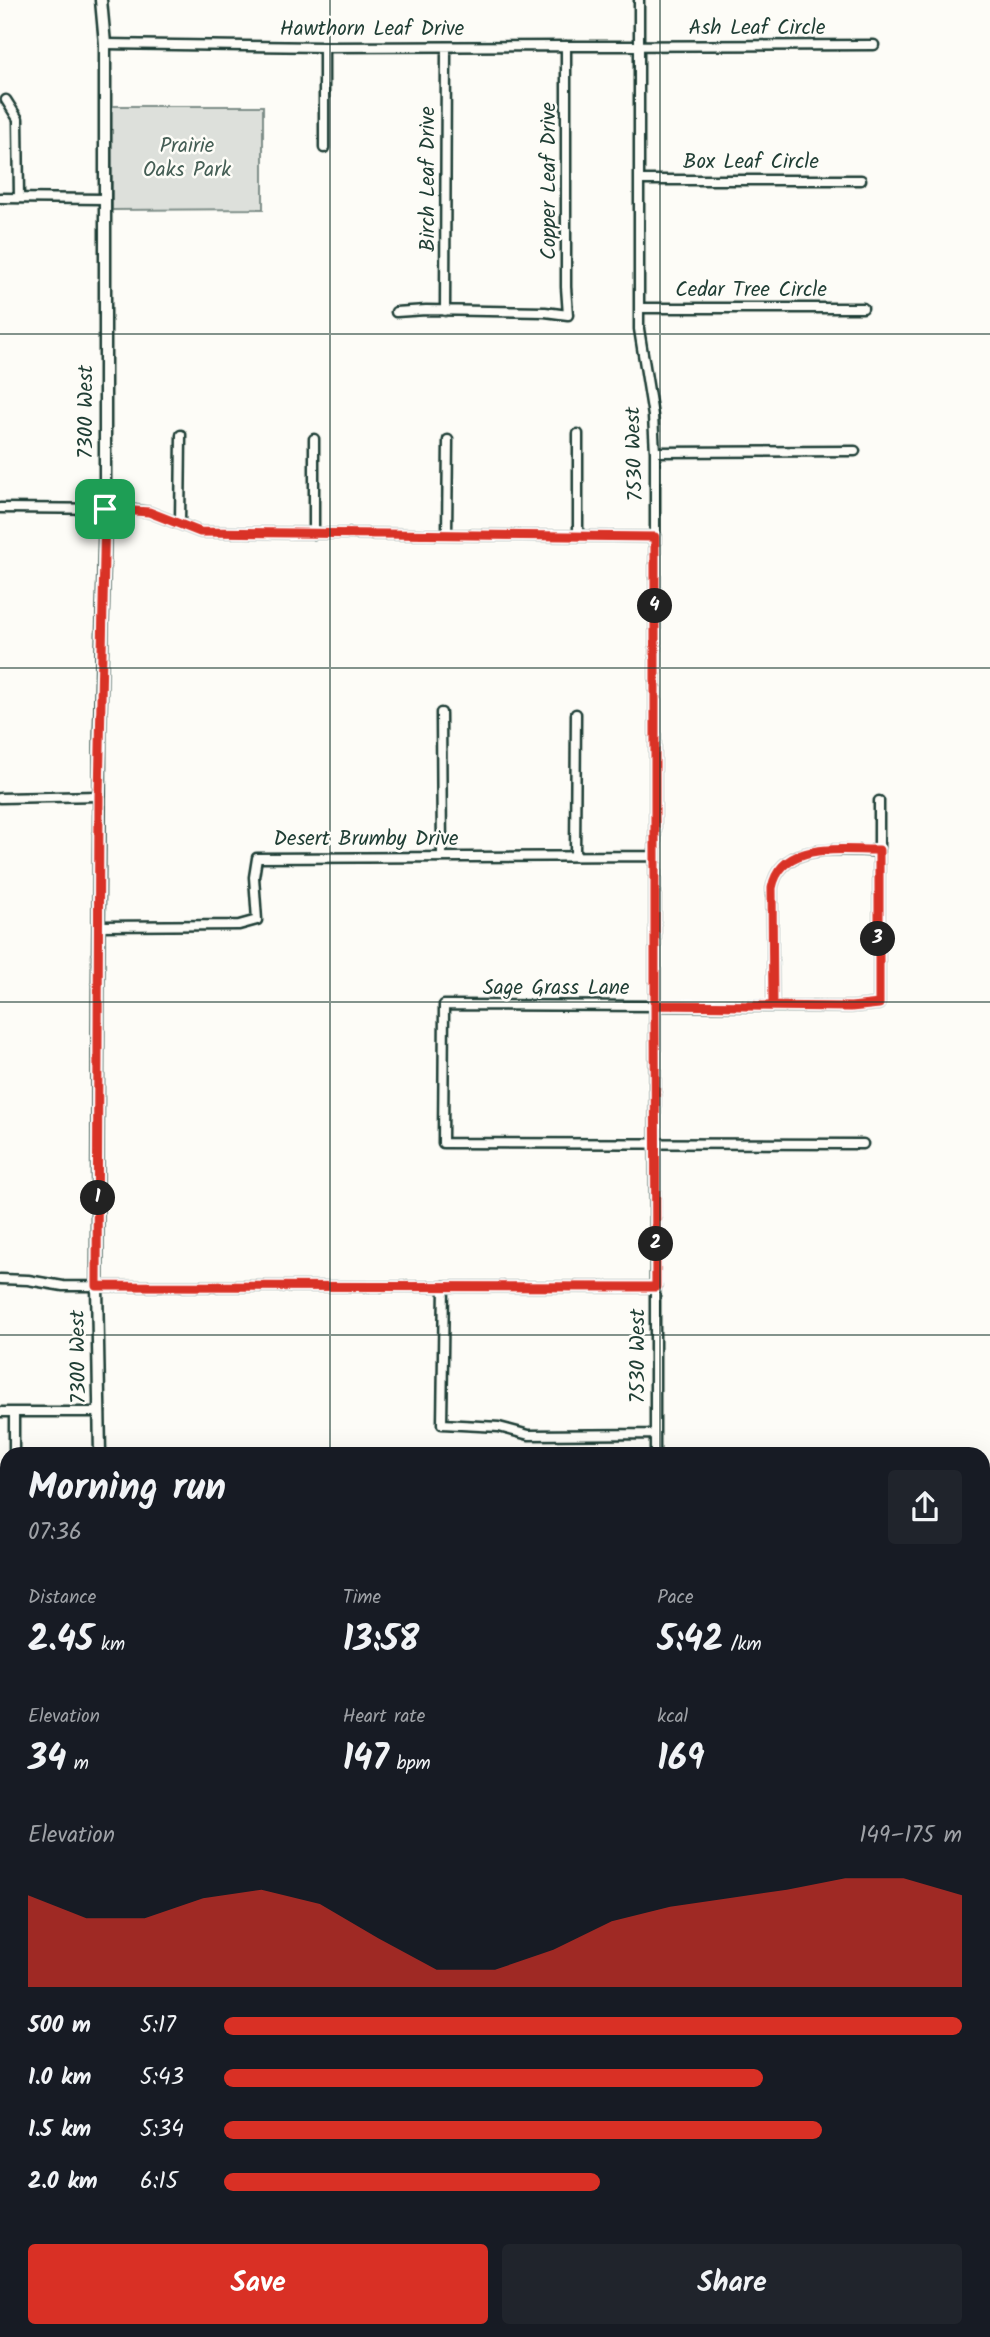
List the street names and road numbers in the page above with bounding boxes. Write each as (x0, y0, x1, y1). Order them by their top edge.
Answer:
street label: Ash Leaf Circle (689, 12, 826, 45)
street label: Hawthorn Leaf Drive (280, 13, 465, 46)
street label: Copper Leaf Drive (533, 102, 566, 260)
street label: Birch Leaf Drive (412, 106, 445, 252)
street label: Box Leaf Circle (683, 146, 819, 179)
street label: Cedar Tree Circle (675, 274, 827, 307)
street label: 7300 West (70, 364, 103, 459)
street label: 7530 West (617, 405, 653, 502)
street label: Desert Brumby Drive (273, 823, 459, 856)
street label: Sage Grass Lane (483, 972, 630, 1005)
street label: 7530 West (622, 1308, 655, 1403)
street label: 7300 West (62, 1309, 96, 1404)

